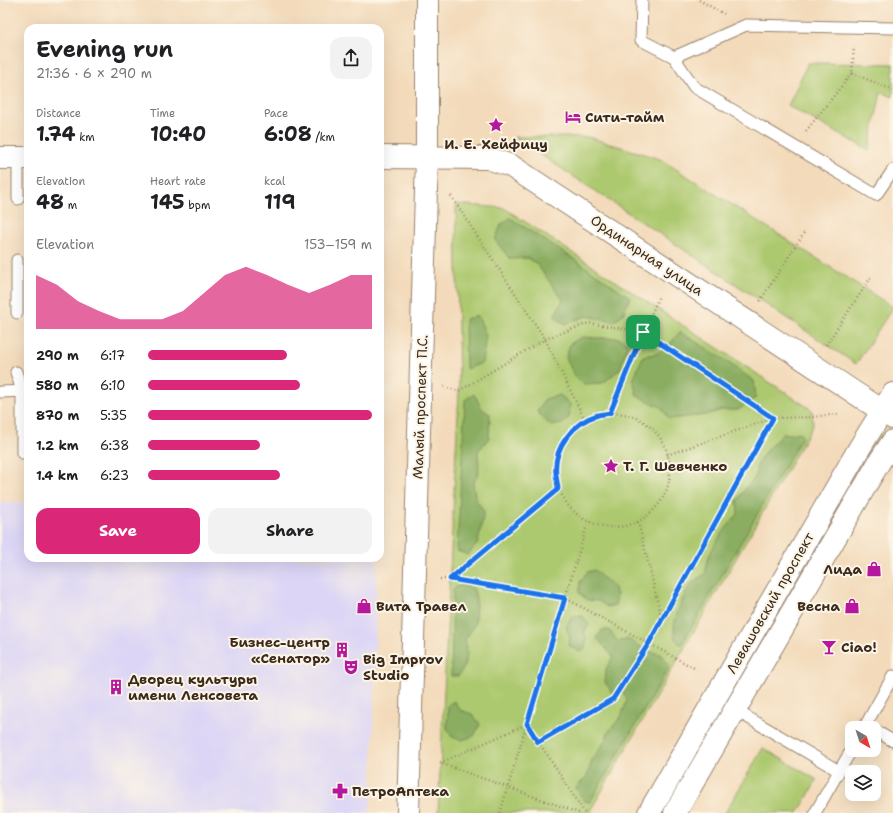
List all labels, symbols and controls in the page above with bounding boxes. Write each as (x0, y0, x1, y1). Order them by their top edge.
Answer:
text: Evening run (36, 35, 173, 64)
button: share (330, 37, 372, 79)
text: 21:36 · 6 × 290 m (36, 65, 152, 82)
text: Distance (36, 106, 81, 121)
text: Time (150, 106, 175, 121)
text: Pace (264, 106, 288, 121)
hotel icon: Сити-тайм (564, 108, 582, 126)
place label: Сити-тайм (585, 108, 665, 126)
place icon: И. Е. Хейфицу (487, 116, 505, 134)
text: 1.74 (36, 121, 76, 147)
text: 10:40 (150, 121, 206, 147)
text: 6:08 (264, 121, 312, 147)
text: km (76, 130, 95, 145)
text: /km (312, 130, 335, 145)
place label: И. Е. Хейфицу (444, 135, 548, 153)
text: Elevation (36, 174, 85, 189)
text: Heart rate (150, 174, 206, 189)
text: kcal (264, 174, 285, 189)
text: 48 (36, 189, 64, 215)
text: 145 (150, 189, 185, 215)
text: 119 (264, 189, 295, 215)
text: m (64, 198, 77, 213)
text: bpm (185, 198, 210, 213)
street label: Ординарная улица (587, 211, 707, 299)
text: Elevation (36, 236, 94, 253)
text: 153–159 m (304, 236, 372, 253)
pin (626, 315, 660, 349)
icon: arrive (632, 321, 654, 343)
street label: Малый проспект П.С. (408, 335, 432, 479)
text: 290 m (36, 347, 79, 364)
text: 6:17 (100, 347, 125, 364)
text: 580 m (36, 377, 79, 394)
text: 6:10 (100, 377, 125, 394)
text: 870 m (36, 407, 79, 424)
text: 5:35 (100, 407, 127, 424)
text: 1.2 km (36, 437, 79, 454)
text: 6:38 (100, 437, 129, 454)
place icon: Т. Г. Шевченко (602, 457, 620, 475)
place label: Т. Г. Шевченко (623, 457, 727, 475)
text: 1.4 km (36, 467, 78, 484)
text: 6:23 (100, 467, 129, 484)
button: Save (36, 508, 200, 554)
button: Share (208, 508, 372, 554)
street label: Левашовский проспект (722, 528, 818, 677)
place label: Лида (823, 560, 862, 578)
shop icon: Лида (865, 560, 883, 578)
shop icon: Вита Травел (355, 597, 373, 615)
place label: Вита Травел (376, 597, 467, 615)
place label: Весна (797, 597, 840, 615)
shop icon: Весна (843, 597, 861, 615)
place label: Бизнес-центр «Сенатор» (229, 633, 330, 667)
bar icon: Ciao! (820, 638, 838, 656)
place label: Ciao! (841, 638, 877, 656)
building icon: Бизнес-центр «Сенатор» (333, 641, 351, 659)
place label: Big Improv Studio (363, 650, 443, 684)
theatre icon: Big Improv Studio (342, 658, 360, 676)
place label: Дворец культуры имени Ленсовета (128, 670, 259, 704)
building icon: Дворец культуры имени Ленсовета (107, 678, 125, 696)
north arrow (845, 721, 881, 757)
map controls (845, 721, 881, 801)
button: layers (845, 765, 881, 801)
pharmacy icon: ПетроАптека (331, 782, 349, 800)
place label: ПетроАптека (352, 782, 450, 800)

